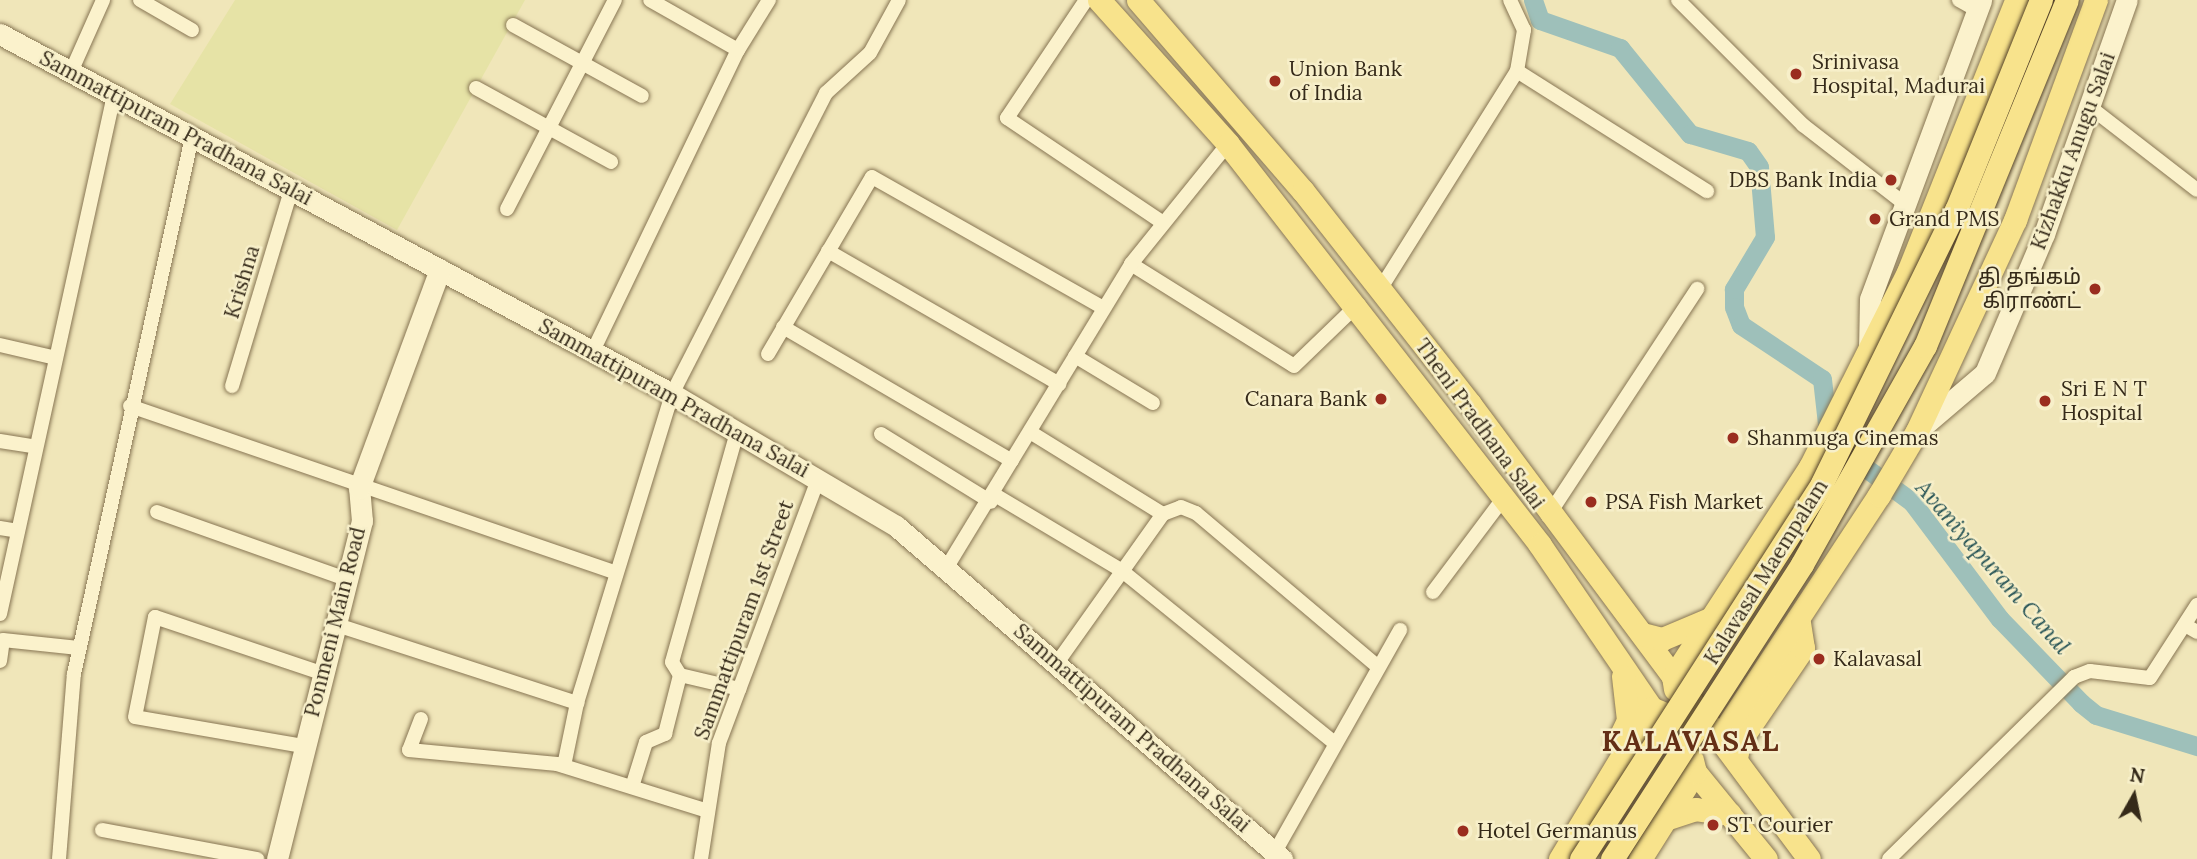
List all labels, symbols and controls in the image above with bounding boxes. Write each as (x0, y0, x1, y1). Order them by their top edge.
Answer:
street label: Sammattipuram Pradhana Salai (35, 45, 317, 211)
place label: Srinivasa Hospital, Madurai (1812, 49, 1985, 99)
street label: Kizhakku Anugu Salai (2026, 49, 2120, 253)
place label: Union Bank of India (1289, 56, 1402, 106)
marker: Srinivasa Hospital, Madurai (1786, 64, 1806, 84)
marker: Union Bank of India (1267, 73, 1283, 89)
place label: DBS Bank India (1729, 167, 1877, 193)
marker: DBS Bank India (1883, 172, 1899, 188)
place label: Grand PMS (1889, 206, 1999, 232)
marker: Grand PMS (1867, 211, 1883, 227)
street label: Krishna (219, 242, 265, 322)
place label: தி தங்கம் கிராண்ட் (1978, 264, 2081, 314)
marker: தி தங்கம் கிராண்ட் (2087, 281, 2103, 297)
street label: Sammattipuram Pradhana Salai (534, 313, 814, 483)
street label: Theni Pradhana Salai (1410, 334, 1550, 514)
place label: Sri E N T Hospital (2061, 376, 2147, 426)
place label: Canara Bank (1245, 386, 1367, 412)
marker: Canara Bank (1373, 391, 1389, 407)
marker: Sri E N T Hospital (2035, 391, 2055, 411)
place label: Shanmuga Cinemas (1747, 425, 1938, 451)
marker: Shanmuga Cinemas (1725, 430, 1741, 446)
water label: Avaniyapuram Canal (1910, 474, 2076, 660)
street label: Kalavasal Maempalam (1699, 475, 1833, 669)
place label: PSA Fish Market (1605, 489, 1763, 515)
marker: PSA Fish Market (1583, 494, 1599, 510)
street label: Sammattipuram 1st Street (689, 497, 799, 743)
street label: Ponmeni Main Road (299, 524, 371, 720)
street label: Sammattipuram Pradhana Salai (1009, 618, 1255, 838)
place label: Kalavasal (1833, 646, 1922, 672)
marker: Kalavasal (1811, 651, 1827, 667)
district label: KALAVASAL (1603, 724, 1779, 758)
north arrow (2099, 761, 2169, 831)
text: N (2128, 762, 2146, 788)
place label: ST Courier (1727, 812, 1833, 838)
marker: ST Courier (1705, 817, 1721, 833)
place label: Hotel Germanus (1477, 818, 1637, 844)
marker: Hotel Germanus (1455, 823, 1471, 839)

